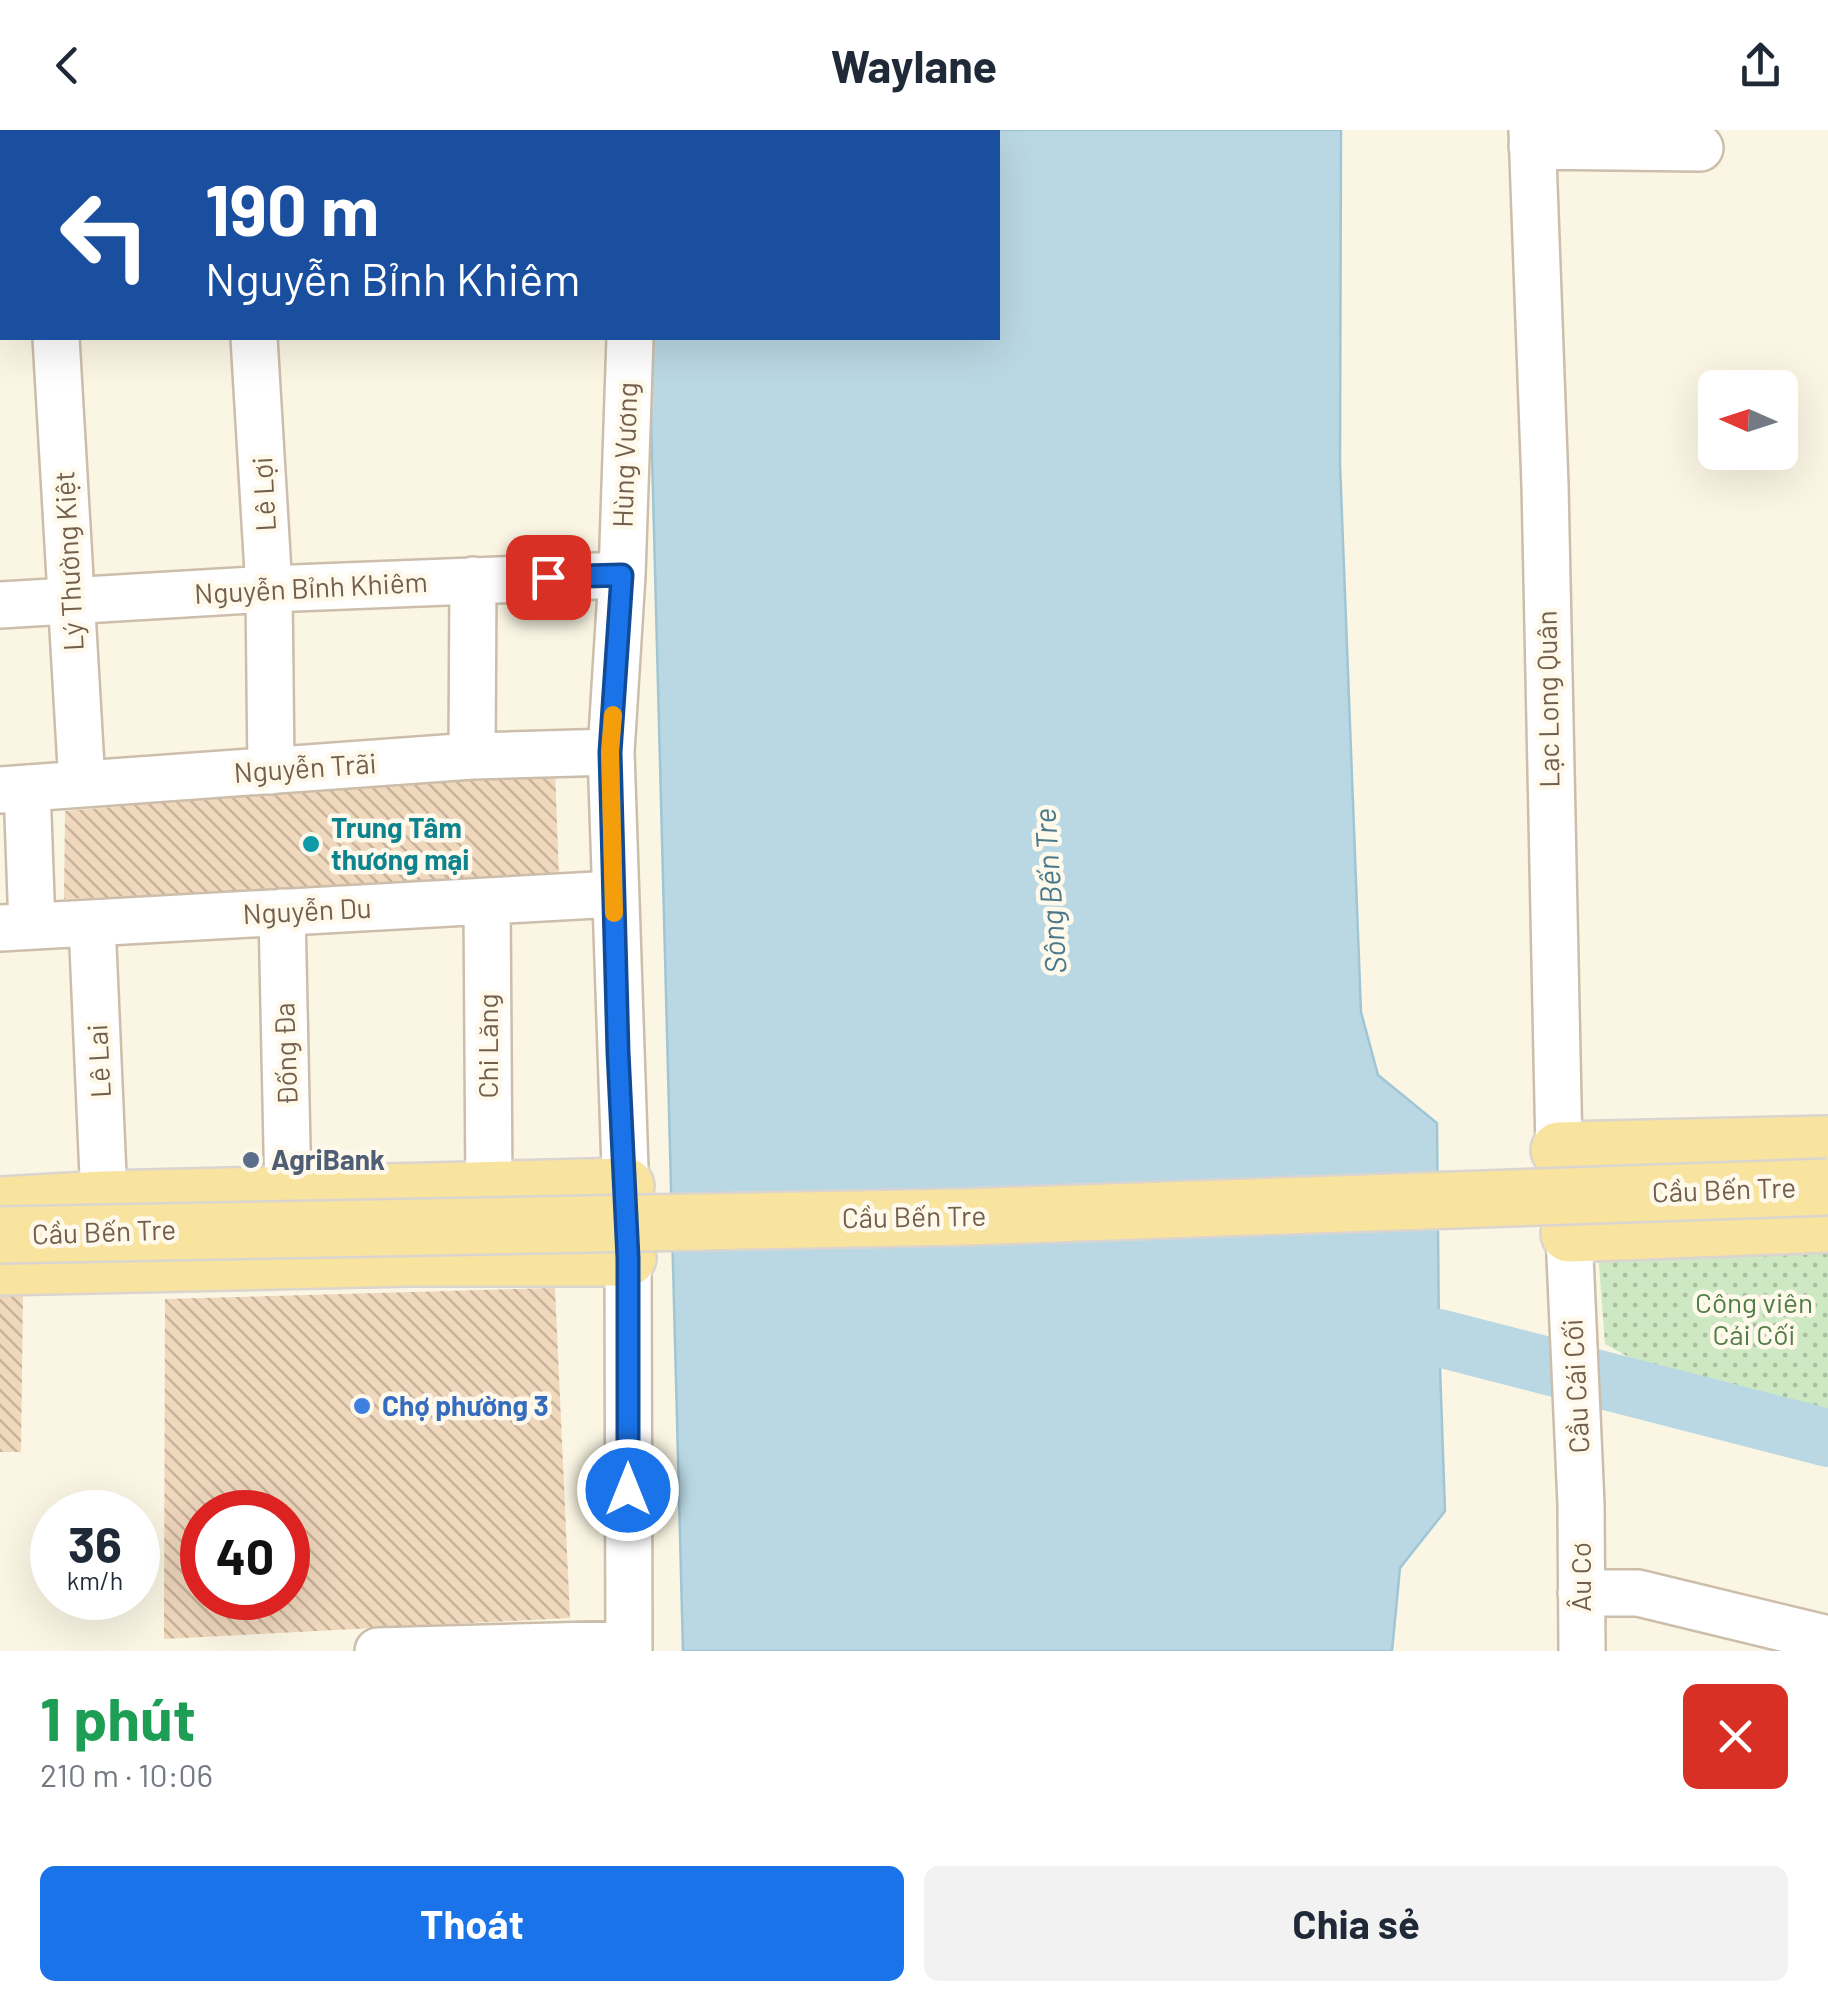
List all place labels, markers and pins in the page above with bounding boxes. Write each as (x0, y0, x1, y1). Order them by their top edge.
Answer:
pin (506, 535, 591, 620)
place label: Trung Tâm thương mại (331, 810, 469, 876)
marker: Trung Tâm thương mại (300, 833, 322, 855)
place label: AgriBank (271, 1142, 385, 1176)
marker: AgriBank (240, 1149, 262, 1171)
place label: Chợ phường 3 (382, 1388, 549, 1422)
marker: Chợ phường 3 (351, 1395, 373, 1417)

